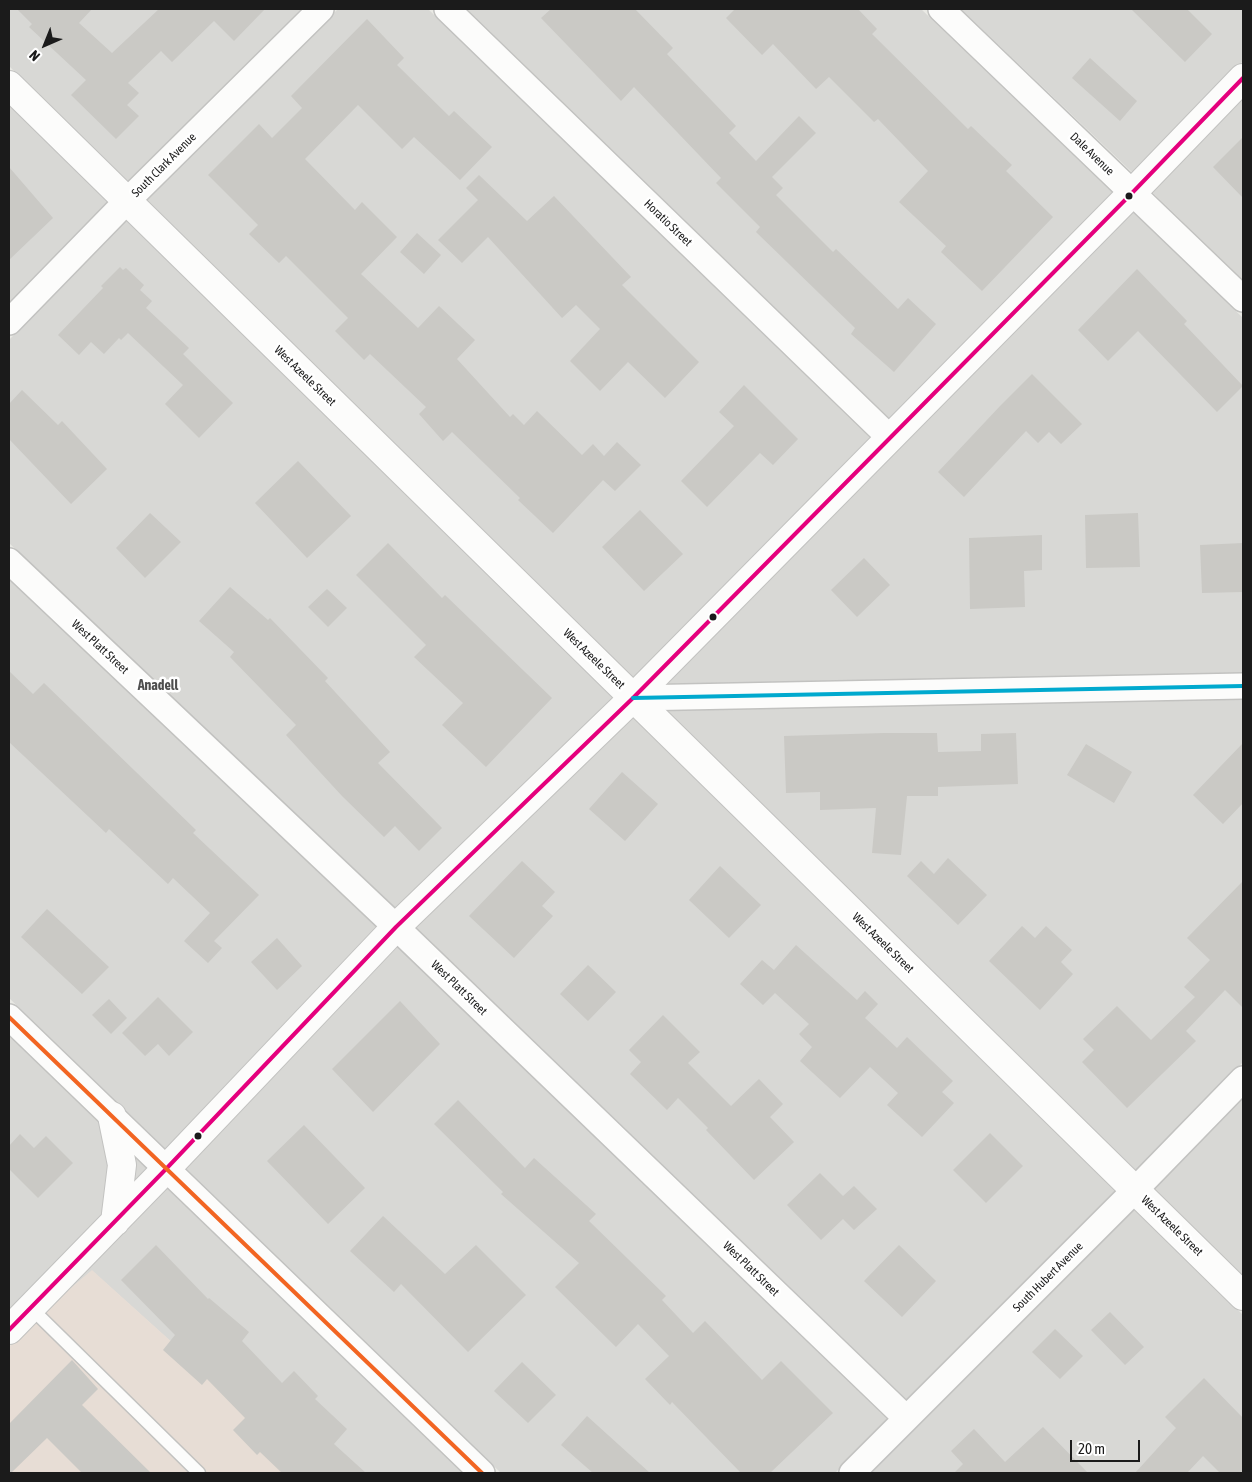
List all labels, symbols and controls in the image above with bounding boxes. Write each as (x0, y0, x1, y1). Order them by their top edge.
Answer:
north arrow (20, 20, 70, 70)
text: N (26, 47, 43, 64)
street label: Dale Avenue (1067, 129, 1117, 179)
street label: South Clark Avenue (129, 130, 199, 200)
unlabelled marker (1124, 191, 1134, 201)
street label: Horatio Street (641, 197, 695, 249)
street label: West Azeele Street (271, 343, 339, 409)
unlabelled marker (708, 612, 718, 622)
street label: West Platt Street (69, 617, 131, 677)
street label: West Azeele Street (560, 626, 628, 692)
district label: Anadell (138, 678, 178, 694)
street label: West Azeele Street (849, 910, 917, 976)
street label: West Platt Street (428, 958, 490, 1018)
unlabelled marker (193, 1131, 203, 1141)
street label: West Azeele Street (1138, 1193, 1206, 1259)
street label: West Platt Street (720, 1239, 782, 1299)
street label: South Hubert Avenue (1010, 1239, 1086, 1315)
scale bar (1072, 1430, 1142, 1462)
text: 20 m (1078, 1440, 1105, 1457)

